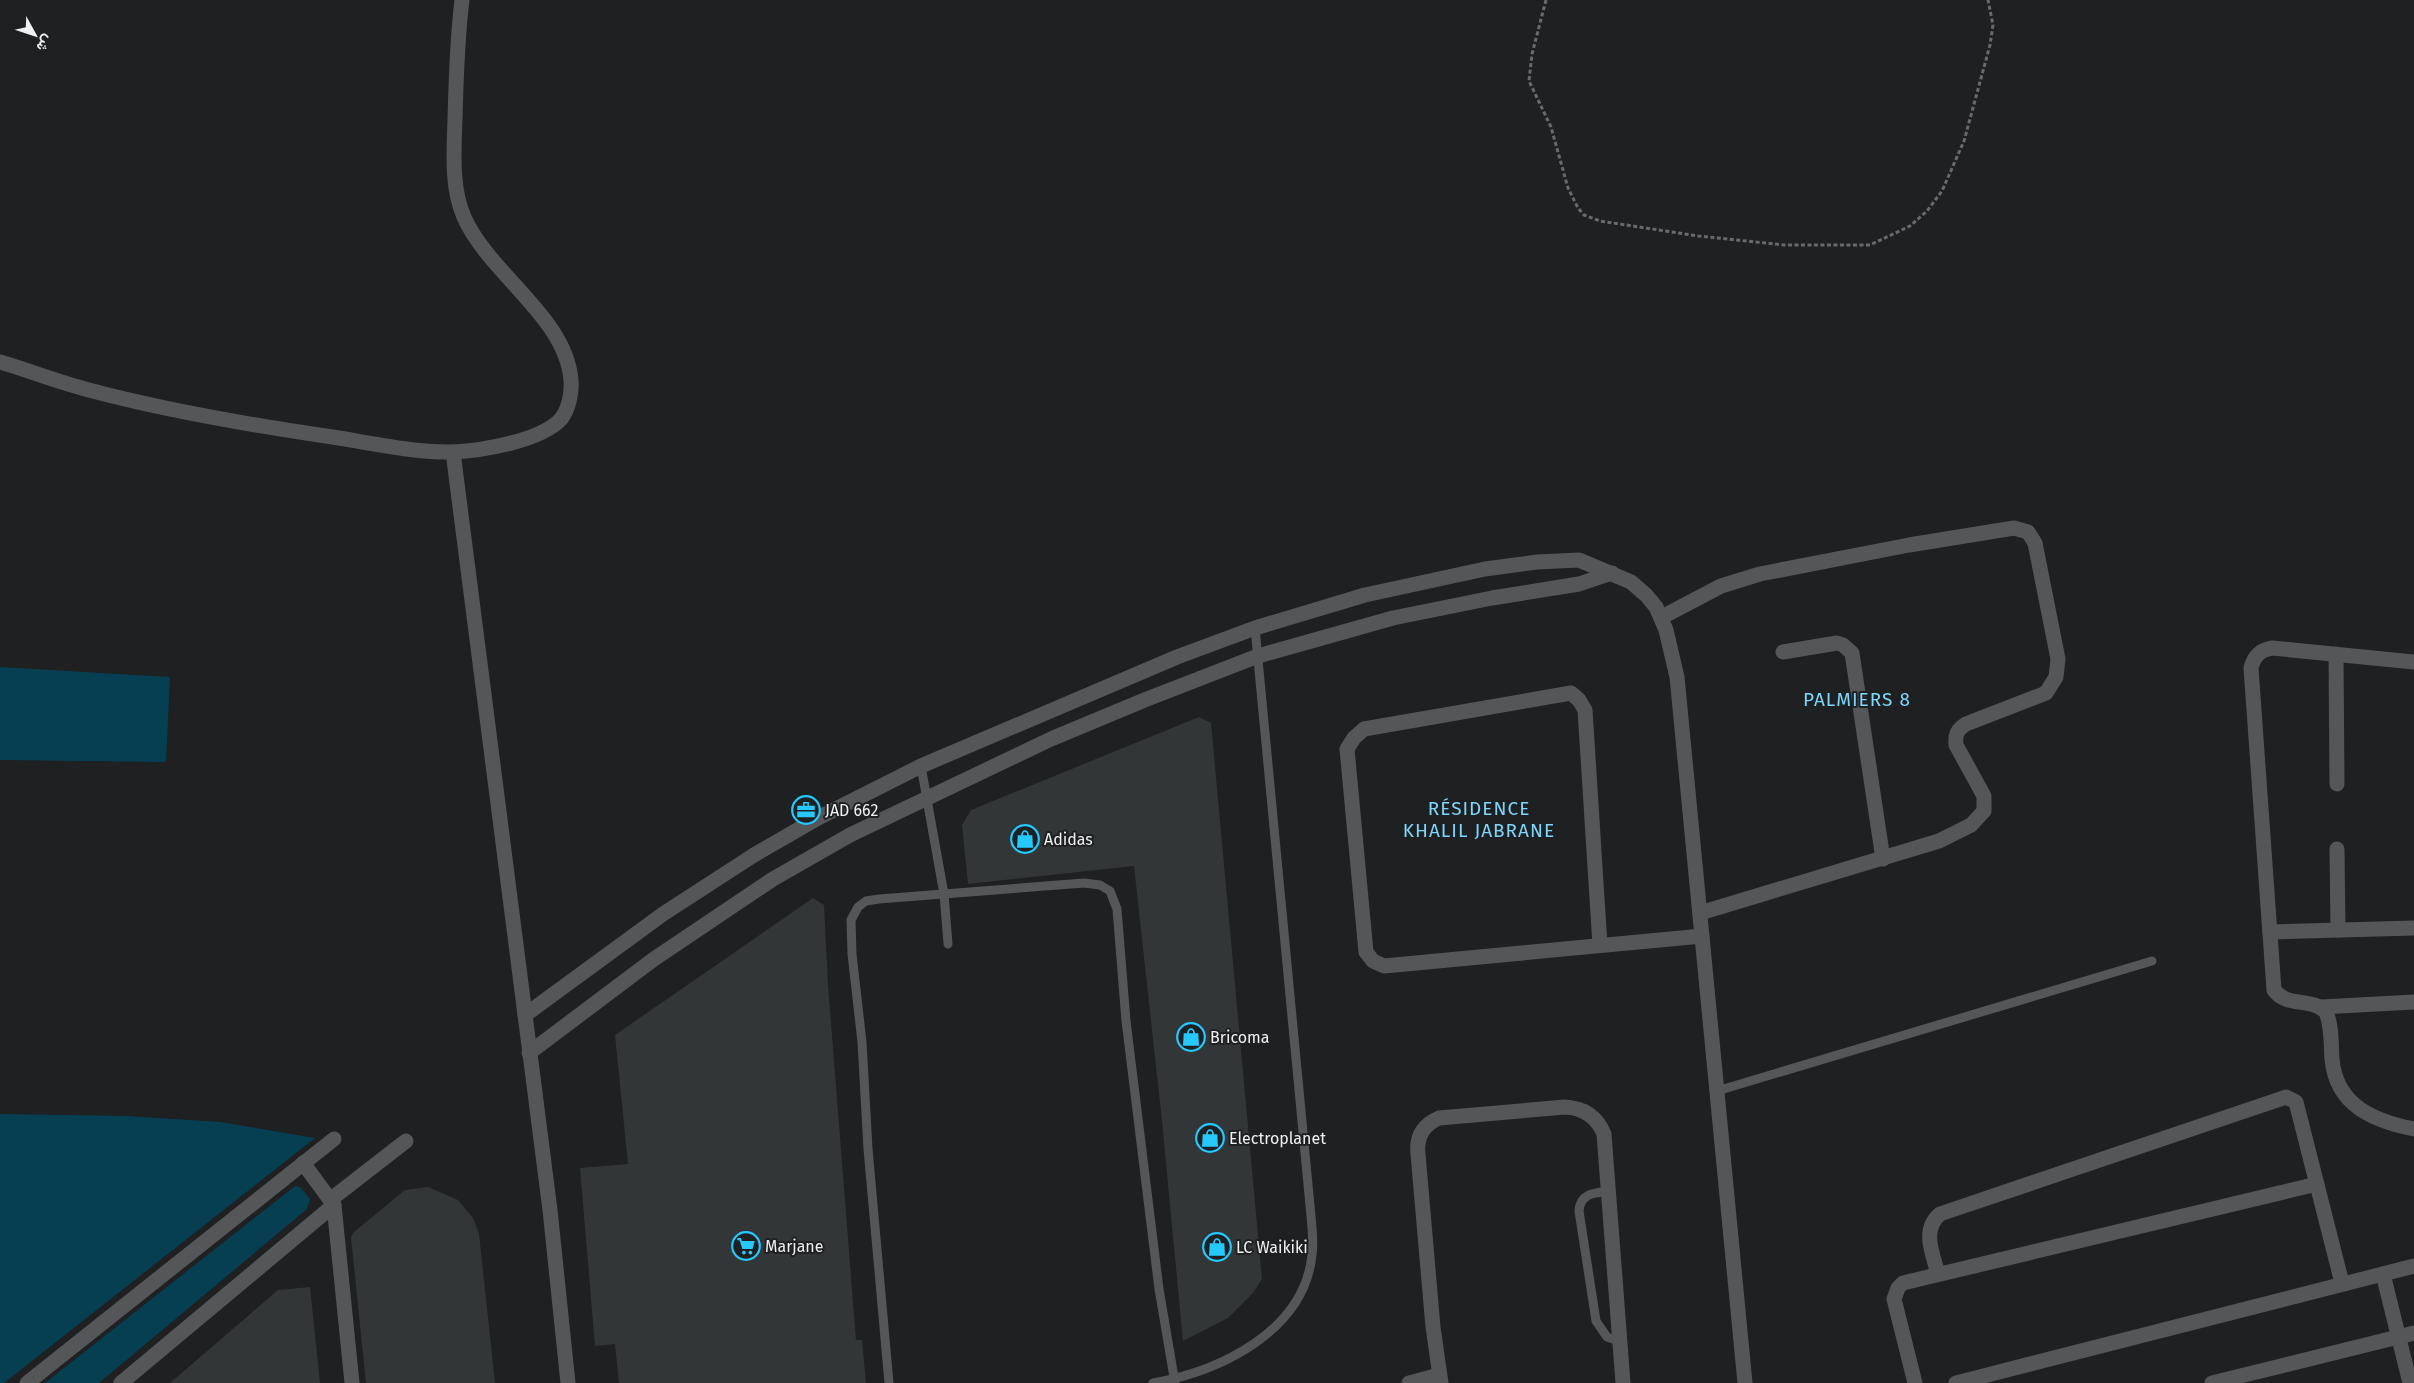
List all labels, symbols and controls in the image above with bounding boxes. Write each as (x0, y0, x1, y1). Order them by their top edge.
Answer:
north arrow (10, 10, 60, 60)
text: ش (33, 31, 56, 55)
district label: PALMIERS 8 (1803, 688, 1911, 711)
office icon: JAD 662 (791, 795, 821, 825)
district label: RÉSIDENCE KHALIL JABRANE (1403, 797, 1555, 842)
place label: JAD 662 (825, 801, 878, 820)
shop icon: Adidas (1010, 824, 1040, 854)
place label: Adidas (1044, 830, 1093, 849)
shop icon: Bricoma (1176, 1022, 1206, 1052)
place label: Bricoma (1210, 1028, 1270, 1047)
shop icon: Electroplanet (1195, 1123, 1225, 1153)
place label: Electroplanet (1229, 1129, 1326, 1148)
supermarket icon: Marjane (731, 1231, 761, 1261)
shop icon: LC Waikiki (1202, 1232, 1232, 1262)
place label: Marjane (765, 1237, 823, 1256)
place label: LC Waikiki (1236, 1238, 1308, 1257)

